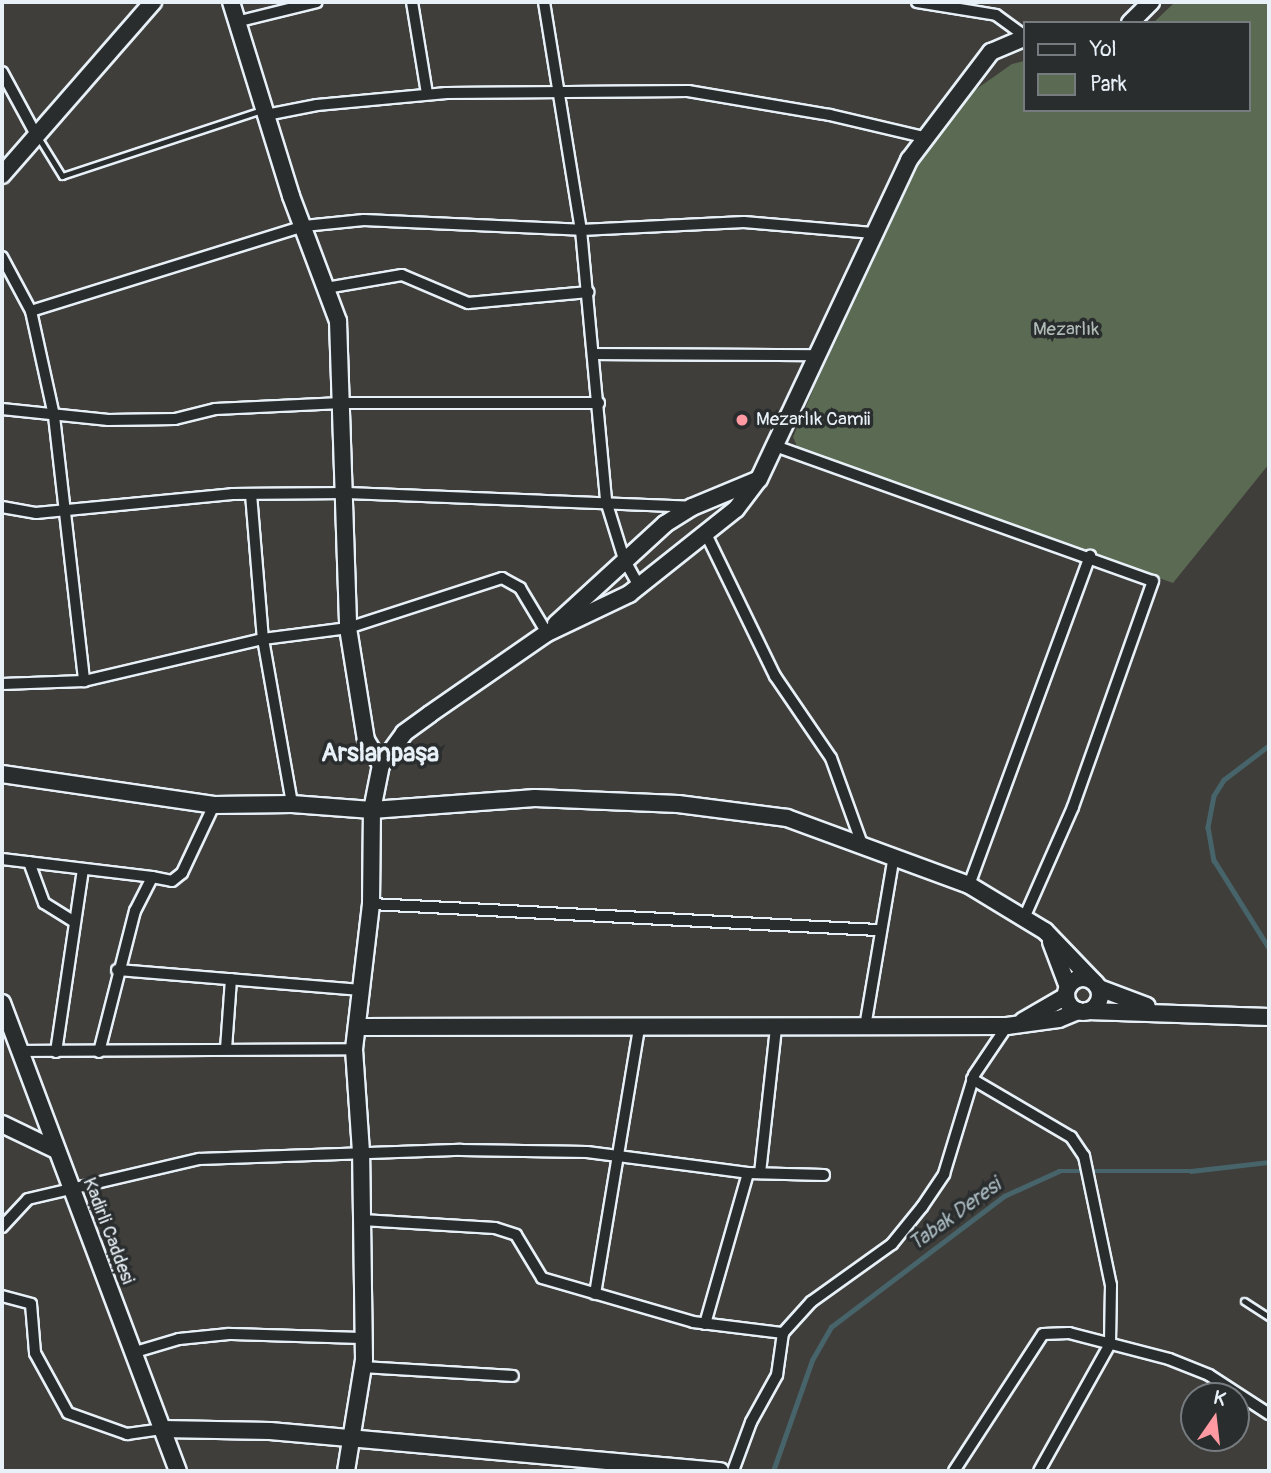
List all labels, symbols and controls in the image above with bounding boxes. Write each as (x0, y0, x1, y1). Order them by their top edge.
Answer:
legend (1023, 21, 1250, 112)
text: Yol (1090, 36, 1117, 63)
text: Park (1090, 71, 1127, 98)
park label: Mezarlık (1033, 319, 1099, 341)
place label: Mezarlık Camii (756, 409, 870, 431)
marker: Mezarlık Camii (734, 412, 750, 428)
district label: Arslanpaşa (321, 738, 439, 770)
water label: Tabak Deresi (904, 1173, 1006, 1257)
street label: Kadirli Caddesi (77, 1174, 139, 1288)
north arrow (1180, 1382, 1250, 1452)
text: K (1211, 1386, 1228, 1412)

